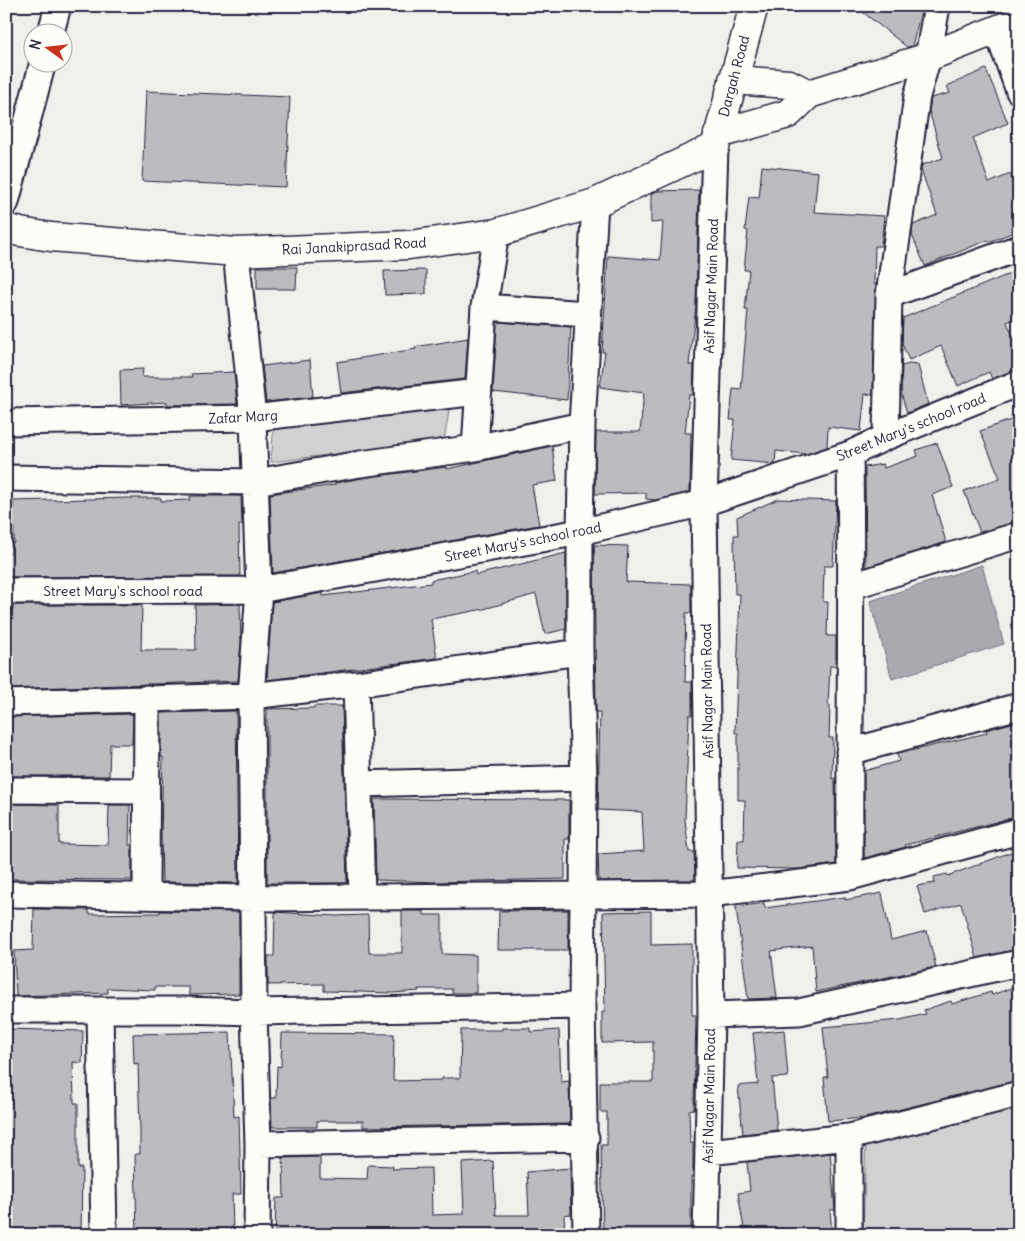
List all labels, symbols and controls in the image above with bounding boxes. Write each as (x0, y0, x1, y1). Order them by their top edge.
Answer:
north arrow (22, 22, 72, 72)
street label: Dargah Road (714, 33, 754, 119)
text: N (25, 38, 45, 52)
street label: Asif Nagar Main Road (700, 218, 722, 354)
street label: Rai Janakiprasad Road (281, 233, 427, 259)
street label: Street Mary's school road (834, 389, 988, 465)
street label: Zafar Marg (208, 406, 278, 428)
street label: Street Mary's school road (443, 518, 603, 566)
street label: Street Mary's school road (43, 582, 203, 600)
street label: Asif Nagar Main Road (697, 623, 717, 759)
street label: Asif Nagar Main Road (699, 1028, 719, 1164)

